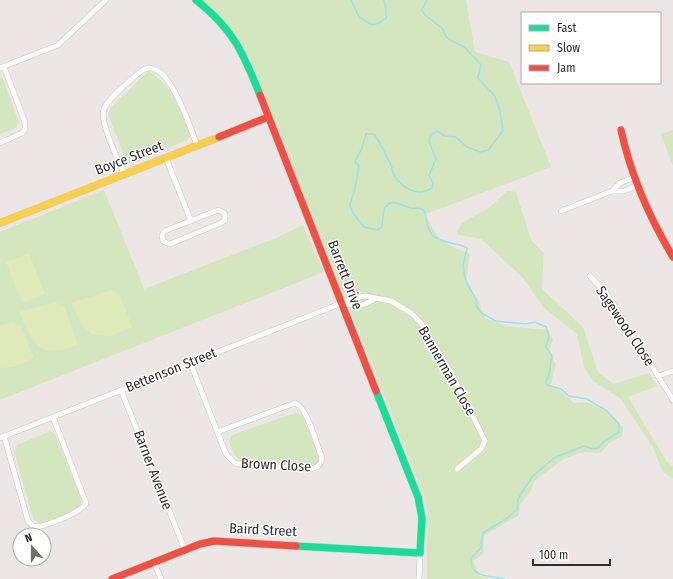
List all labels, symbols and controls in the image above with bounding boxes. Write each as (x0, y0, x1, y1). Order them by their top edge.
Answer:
legend (521, 12, 661, 84)
text: Fast (557, 21, 576, 35)
text: Slow (557, 41, 580, 55)
text: Jam (557, 61, 575, 75)
street label: Boyce Street (93, 137, 166, 179)
street label: Barrett Drive (324, 238, 366, 312)
street label: Sagewood Close (592, 283, 658, 369)
street label: Bannerman Close (415, 323, 479, 419)
street label: Bettenson Street (123, 344, 219, 396)
street label: Barner Avenue (130, 428, 176, 512)
street label: Brown Close (240, 455, 312, 475)
street label: Baird Street (229, 520, 298, 540)
north arrow (12, 527, 52, 567)
text: N (23, 531, 34, 545)
scale bar (533, 541, 610, 567)
text: 100 m (539, 548, 568, 562)

